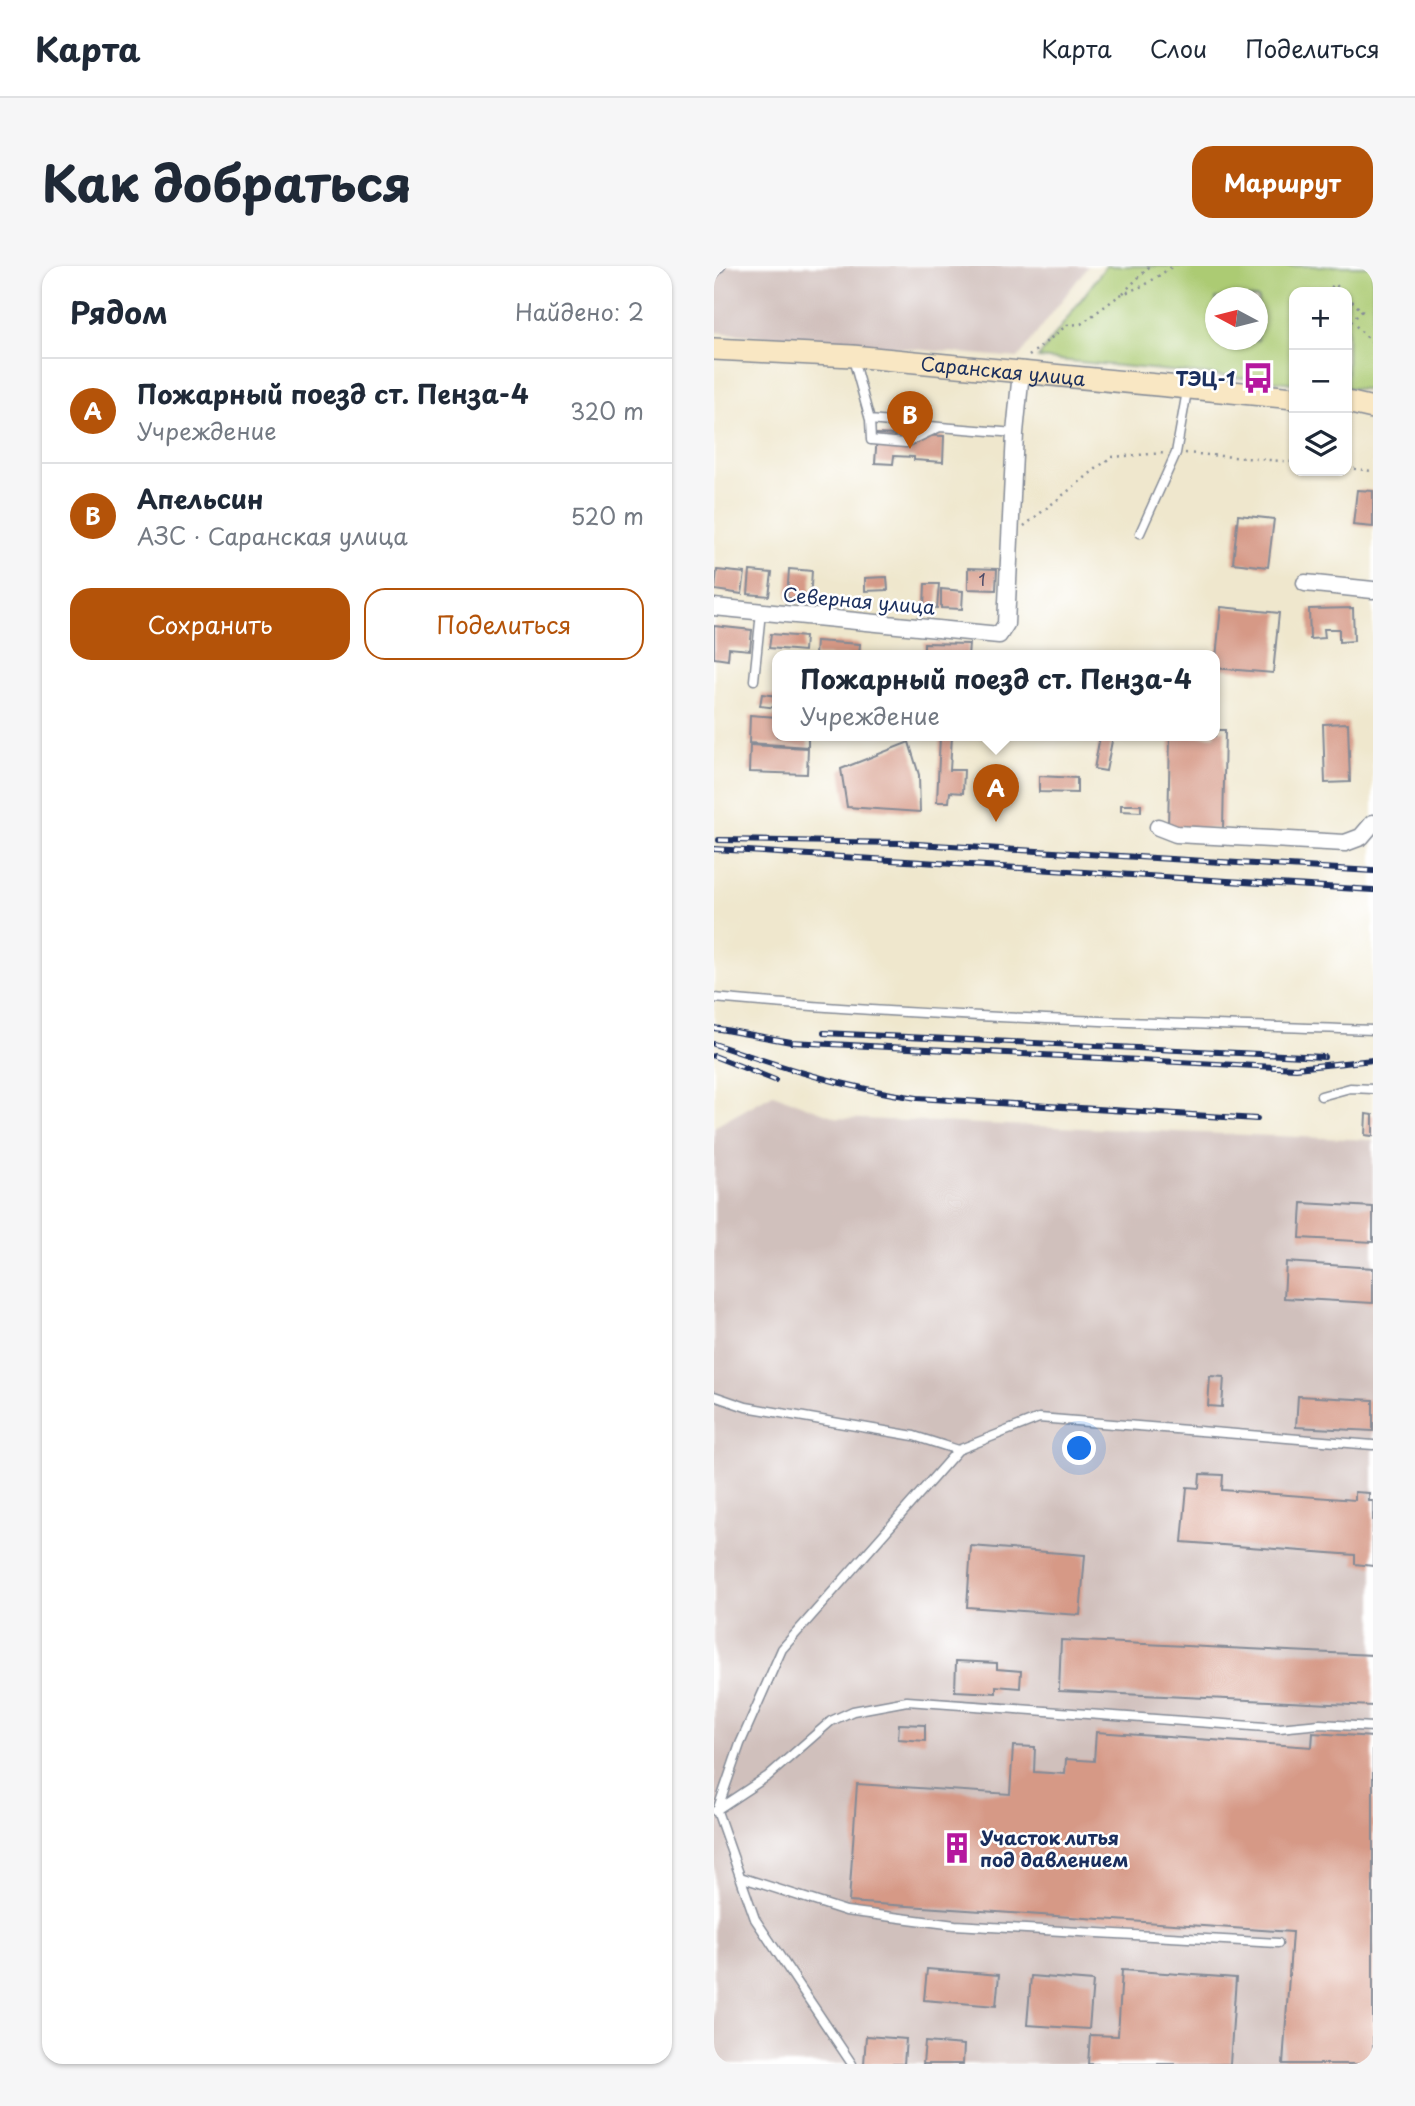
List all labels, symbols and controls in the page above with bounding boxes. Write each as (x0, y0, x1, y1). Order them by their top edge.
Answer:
text: Карта (35, 23, 141, 73)
text: Карта (1041, 30, 1112, 66)
text: Слои (1150, 30, 1207, 66)
text: Поделиться (1245, 30, 1380, 66)
text: Как добраться (42, 145, 412, 219)
button: Маршрут (1192, 146, 1373, 218)
north arrow (1205, 287, 1268, 350)
map controls (1289, 287, 1352, 476)
button: + (1289, 287, 1352, 350)
text: Рядом (70, 289, 168, 334)
text: Найдено: 2 (515, 294, 644, 329)
street label: Саранская улица (920, 349, 1087, 392)
button: − (1289, 350, 1352, 413)
bus stop icon: ТЭЦ-1 (1241, 361, 1275, 395)
place label: ТЭЦ-1 (1175, 364, 1235, 392)
text: Пожарный поезд ст. Пенза-4 (137, 374, 529, 413)
pin: B (887, 391, 933, 449)
text: A (84, 393, 102, 428)
text: 320 m (570, 393, 644, 428)
text: Учреждение (137, 413, 277, 448)
button: layers (1289, 413, 1352, 476)
text: Апельсин (137, 479, 263, 518)
text: B (85, 498, 101, 533)
text: 520 m (571, 498, 644, 533)
text: АЗС · Саранская улица (137, 518, 408, 553)
house number: 1 (978, 567, 986, 591)
street label: Северная улица (782, 579, 936, 621)
button: Сохранить (70, 588, 350, 660)
button: Поделиться (364, 588, 644, 660)
popup (772, 650, 1220, 741)
text: Пожарный поезд ст. Пенза-4 (800, 659, 1192, 698)
text: Учреждение (800, 698, 940, 733)
pin: A (973, 764, 1019, 822)
your location (1062, 1431, 1096, 1465)
place label: Участок литья под давлением (980, 1823, 1128, 1873)
building icon: Участок литья под давлением (940, 1831, 974, 1865)

